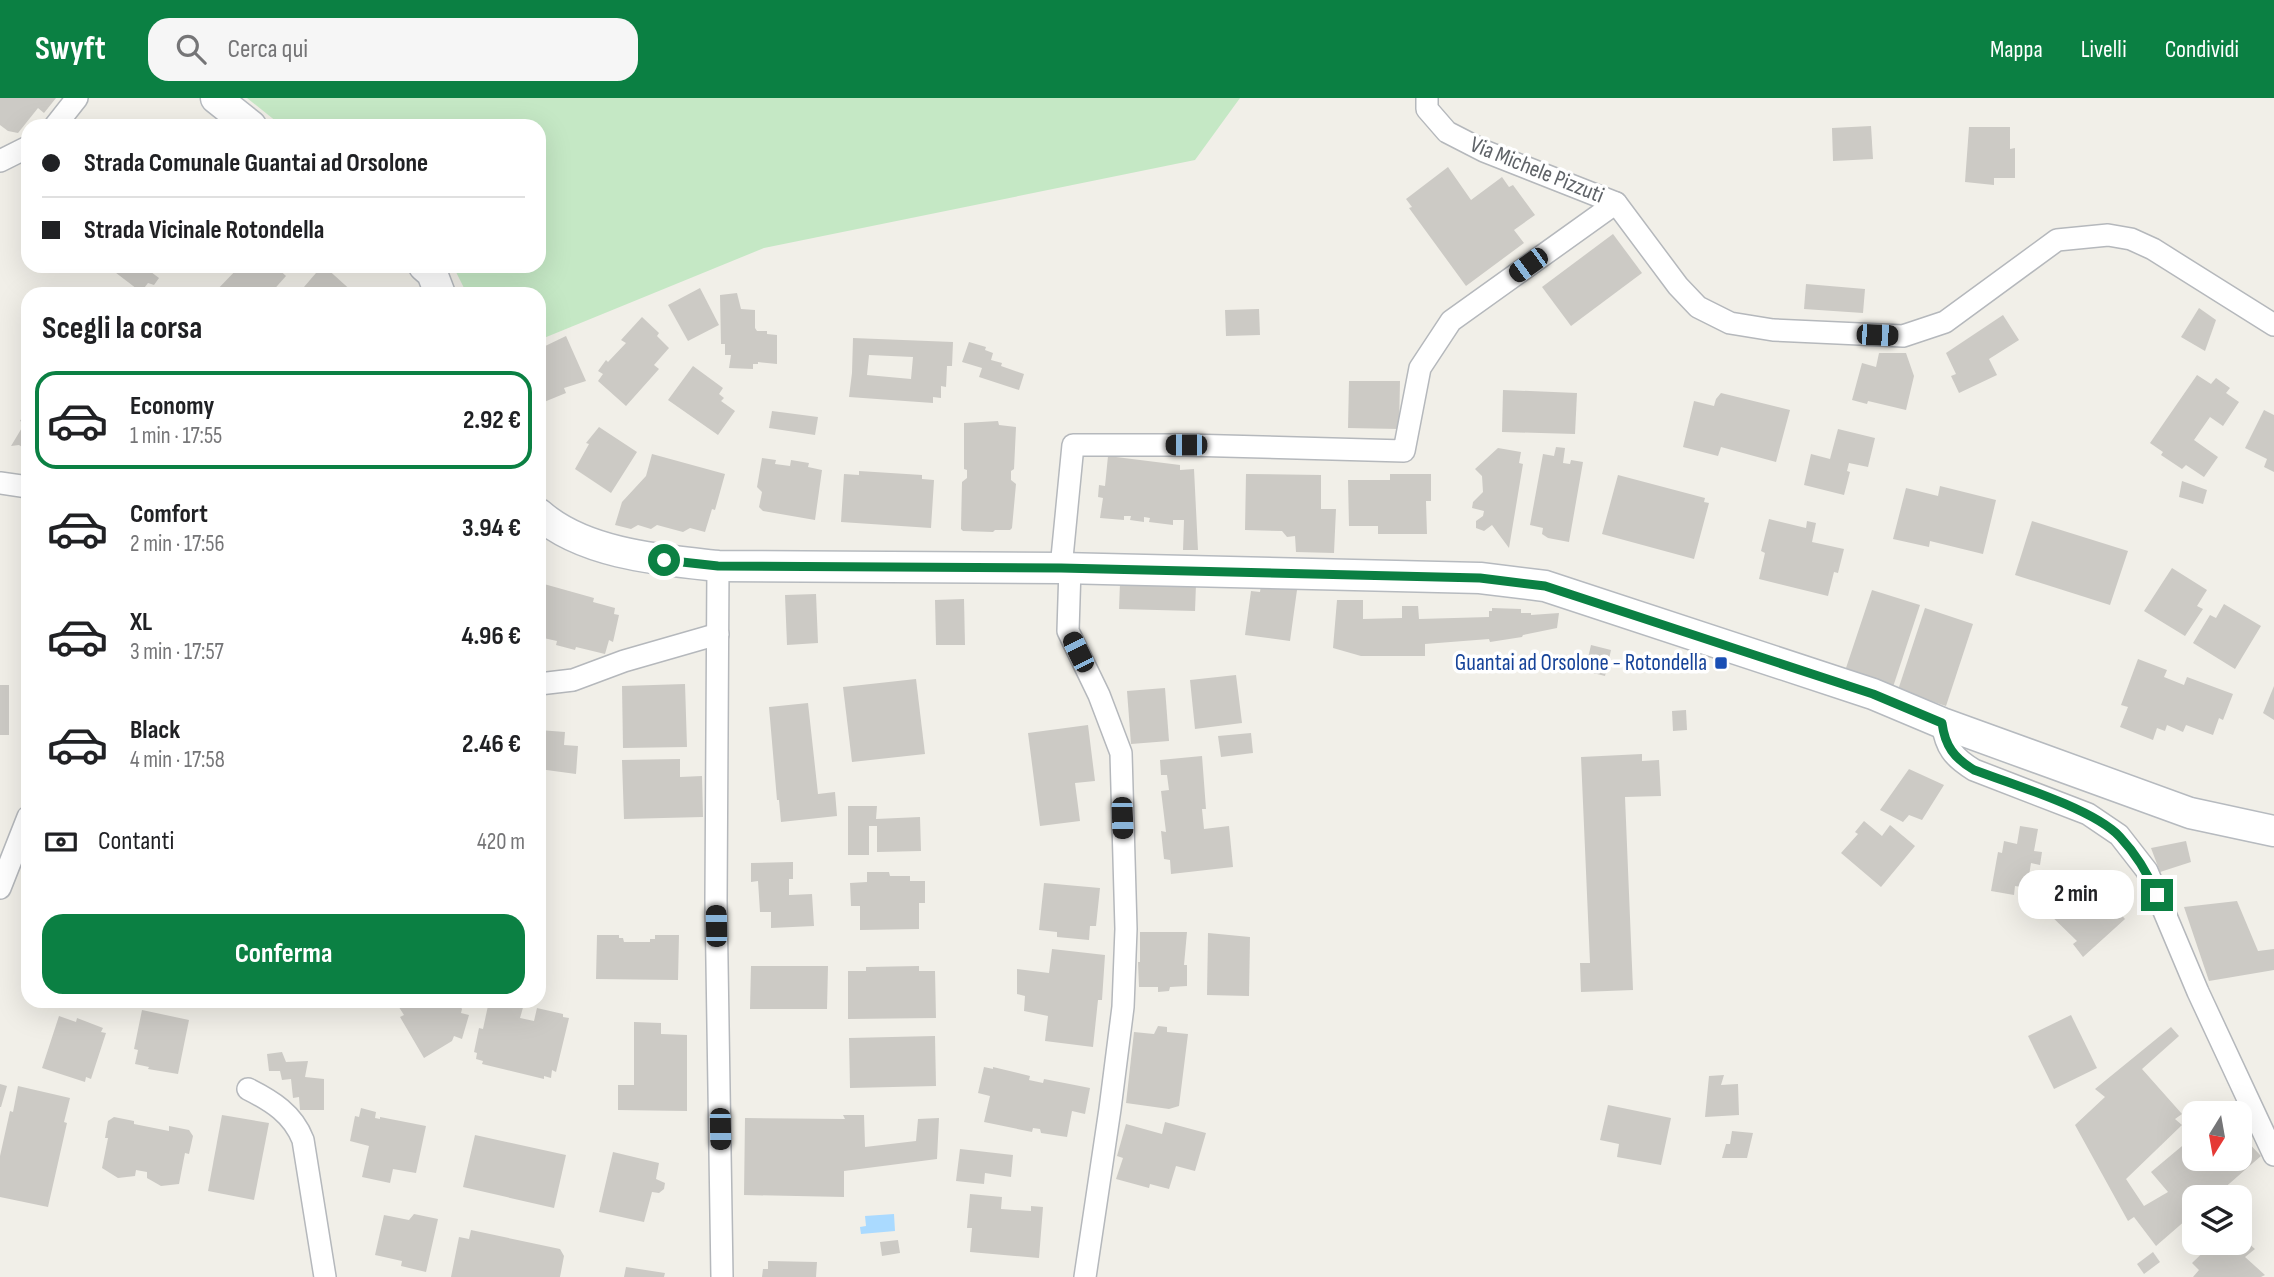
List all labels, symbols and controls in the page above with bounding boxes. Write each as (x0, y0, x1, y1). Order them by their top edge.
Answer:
search box (148, 18, 638, 81)
text: Swyft (35, 29, 106, 69)
icon: search (172, 30, 210, 68)
text: Cerca qui (228, 34, 308, 65)
text: Mappa (1990, 35, 2043, 64)
text: Livelli (2081, 35, 2127, 64)
text: Condividi (2165, 35, 2239, 64)
street label: Via Michele Pizzuti (1466, 130, 1608, 210)
text: Strada Comunale Guantai ad Orsolone (84, 148, 428, 179)
text: Strada Vicinale Rotondella (84, 215, 324, 246)
car (1505, 244, 1552, 286)
text: Scegli la corsa (42, 309, 202, 348)
car (1856, 324, 1899, 346)
icon: car (46, 389, 109, 452)
text: Economy (130, 391, 214, 422)
text: 2.92 € (463, 405, 521, 436)
text: 1 min · 17:55 (130, 422, 222, 450)
car (1166, 435, 1208, 456)
icon: car (46, 497, 109, 560)
text: Comfort (130, 499, 208, 530)
text: 3.94 € (462, 513, 521, 544)
text: 2 min · 17:56 (130, 530, 225, 558)
route start (648, 544, 680, 576)
icon: car (46, 605, 109, 668)
text: XL (130, 607, 152, 638)
text: 4.96 € (461, 621, 521, 652)
car (1060, 629, 1097, 675)
text: 3 min · 17:57 (130, 638, 224, 666)
place label: Guantai ad Orsolone - Rotondella (1455, 649, 1707, 677)
marker: Guantai ad Orsolone - Rotondella (1713, 655, 1729, 671)
icon: car (46, 713, 109, 776)
text: Black (130, 715, 180, 746)
text: 2.46 € (462, 729, 521, 760)
text: 4 min · 17:58 (130, 746, 225, 774)
car (1111, 797, 1134, 839)
icon: cash (42, 823, 80, 861)
text: Contanti (98, 826, 174, 857)
text: 420 m (477, 828, 525, 856)
callout: 2 min (2017, 870, 2132, 920)
route end (2141, 879, 2173, 911)
text: 2 min (2054, 880, 2098, 908)
car (706, 905, 727, 947)
button: Conferma (42, 914, 525, 994)
north arrow (2182, 1101, 2252, 1171)
map controls (2182, 1101, 2252, 1255)
car (710, 1108, 731, 1150)
button: layers (2182, 1185, 2252, 1255)

